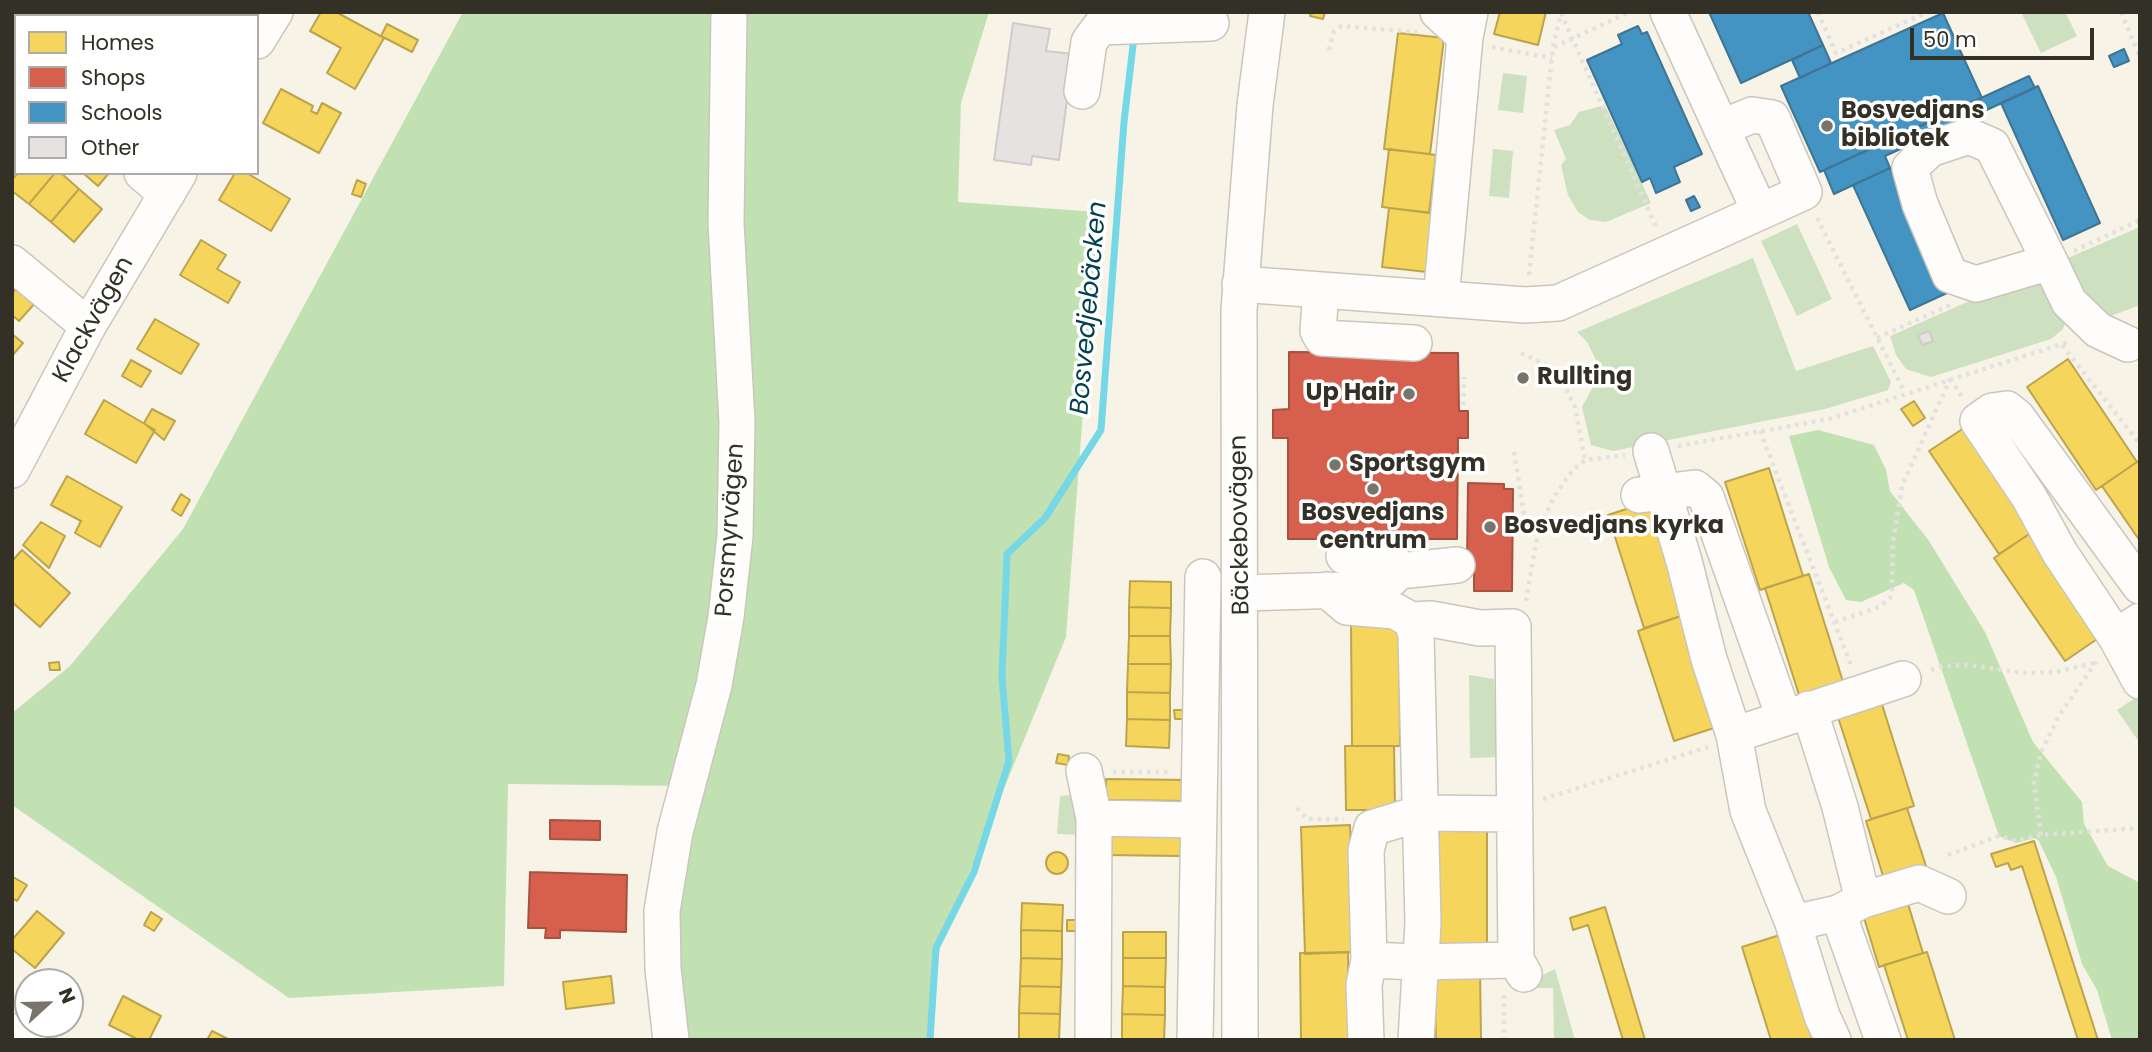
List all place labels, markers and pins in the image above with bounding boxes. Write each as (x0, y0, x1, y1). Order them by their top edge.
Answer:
place label: Bosvedjans bibliotek (1841, 98, 1985, 154)
marker: Bosvedjans bibliotek (1819, 118, 1835, 134)
place label: Rullting (1537, 364, 1632, 392)
marker: Rullting (1515, 370, 1531, 386)
place label: Up Hair (1306, 380, 1395, 408)
marker: Up Hair (1401, 386, 1417, 402)
place label: Sportsgym (1349, 451, 1486, 479)
marker: Sportsgym (1327, 457, 1343, 473)
marker: Bosvedjans centrum (1365, 481, 1381, 497)
place label: Bosvedjans centrum (1301, 500, 1445, 556)
place label: Bosvedjans kyrka (1504, 513, 1724, 541)
marker: Bosvedjans kyrka (1482, 519, 1498, 535)

